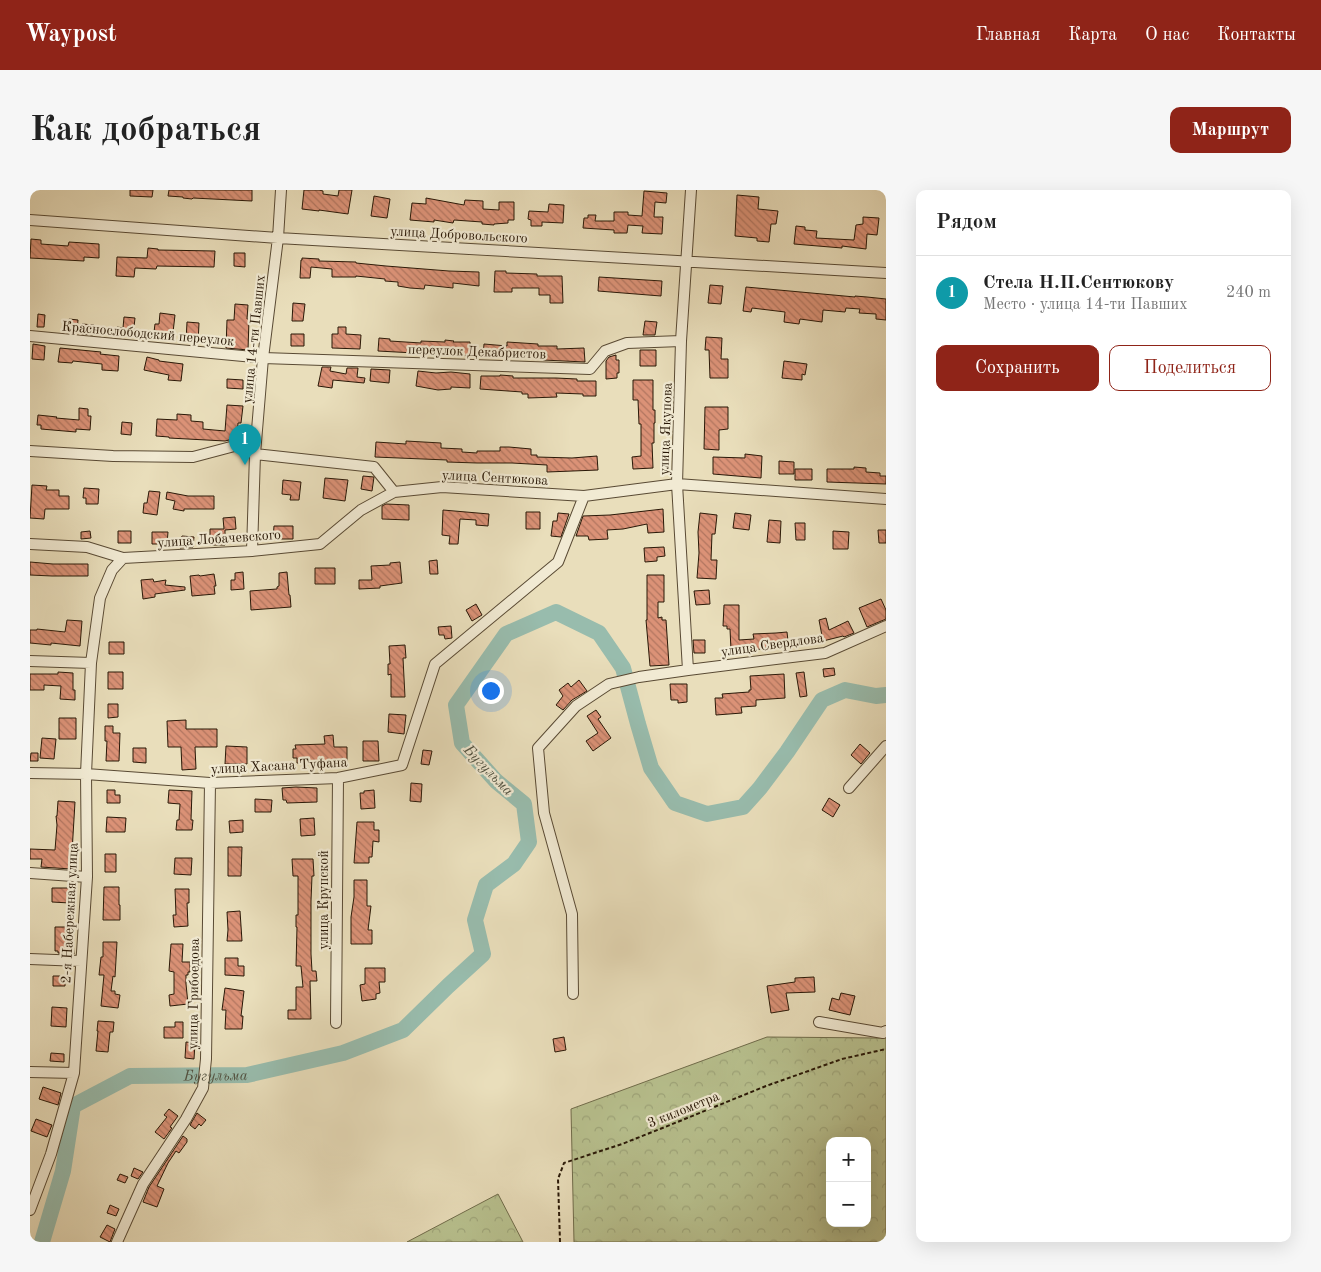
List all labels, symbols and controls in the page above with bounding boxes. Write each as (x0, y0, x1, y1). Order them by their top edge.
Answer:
text: Waypost (25, 23, 117, 47)
text: Главная (976, 26, 1040, 44)
text: Карта (1068, 26, 1117, 44)
text: О нас (1145, 26, 1189, 44)
text: Контакты (1217, 26, 1296, 44)
button: Маршрут (1170, 107, 1291, 153)
text: Как добраться (30, 113, 261, 148)
text: Рядом (936, 212, 997, 233)
street label: улица Добровольского (390, 224, 528, 246)
street label: улица 14-ти Павших (240, 274, 268, 404)
text: Стела Н.П.Сентюкову (983, 274, 1174, 293)
text: 1 (947, 285, 957, 301)
text: 240 m (1226, 285, 1271, 301)
text: Место · улица 14-ти Павших (983, 297, 1188, 313)
street label: Краснослободский переулок (61, 319, 235, 349)
street label: переулок Декабристов (408, 343, 547, 361)
button: Сохранить (936, 345, 1099, 391)
button: Поделиться (1109, 345, 1271, 391)
street label: улица Якупова (657, 382, 675, 476)
pin: 1 (229, 424, 261, 465)
street label: улица Сентюкова (441, 468, 549, 488)
street label: улица Лобачевского (157, 528, 281, 550)
street label: улица Свердлова (720, 631, 824, 659)
your location (478, 678, 504, 704)
water label: Бугульма (460, 742, 516, 799)
street label: улица Хасана Туфана (210, 755, 348, 778)
street label: 2-я Набережная улица (59, 842, 81, 984)
street label: улица Крупской (317, 850, 331, 950)
street label: улица Грибоедова (186, 938, 202, 1050)
water label: Бугульма (183, 1069, 248, 1085)
street label: 3 километра (646, 1089, 721, 1131)
map controls (826, 1137, 871, 1227)
button: + (826, 1137, 871, 1182)
button: − (826, 1182, 871, 1227)

